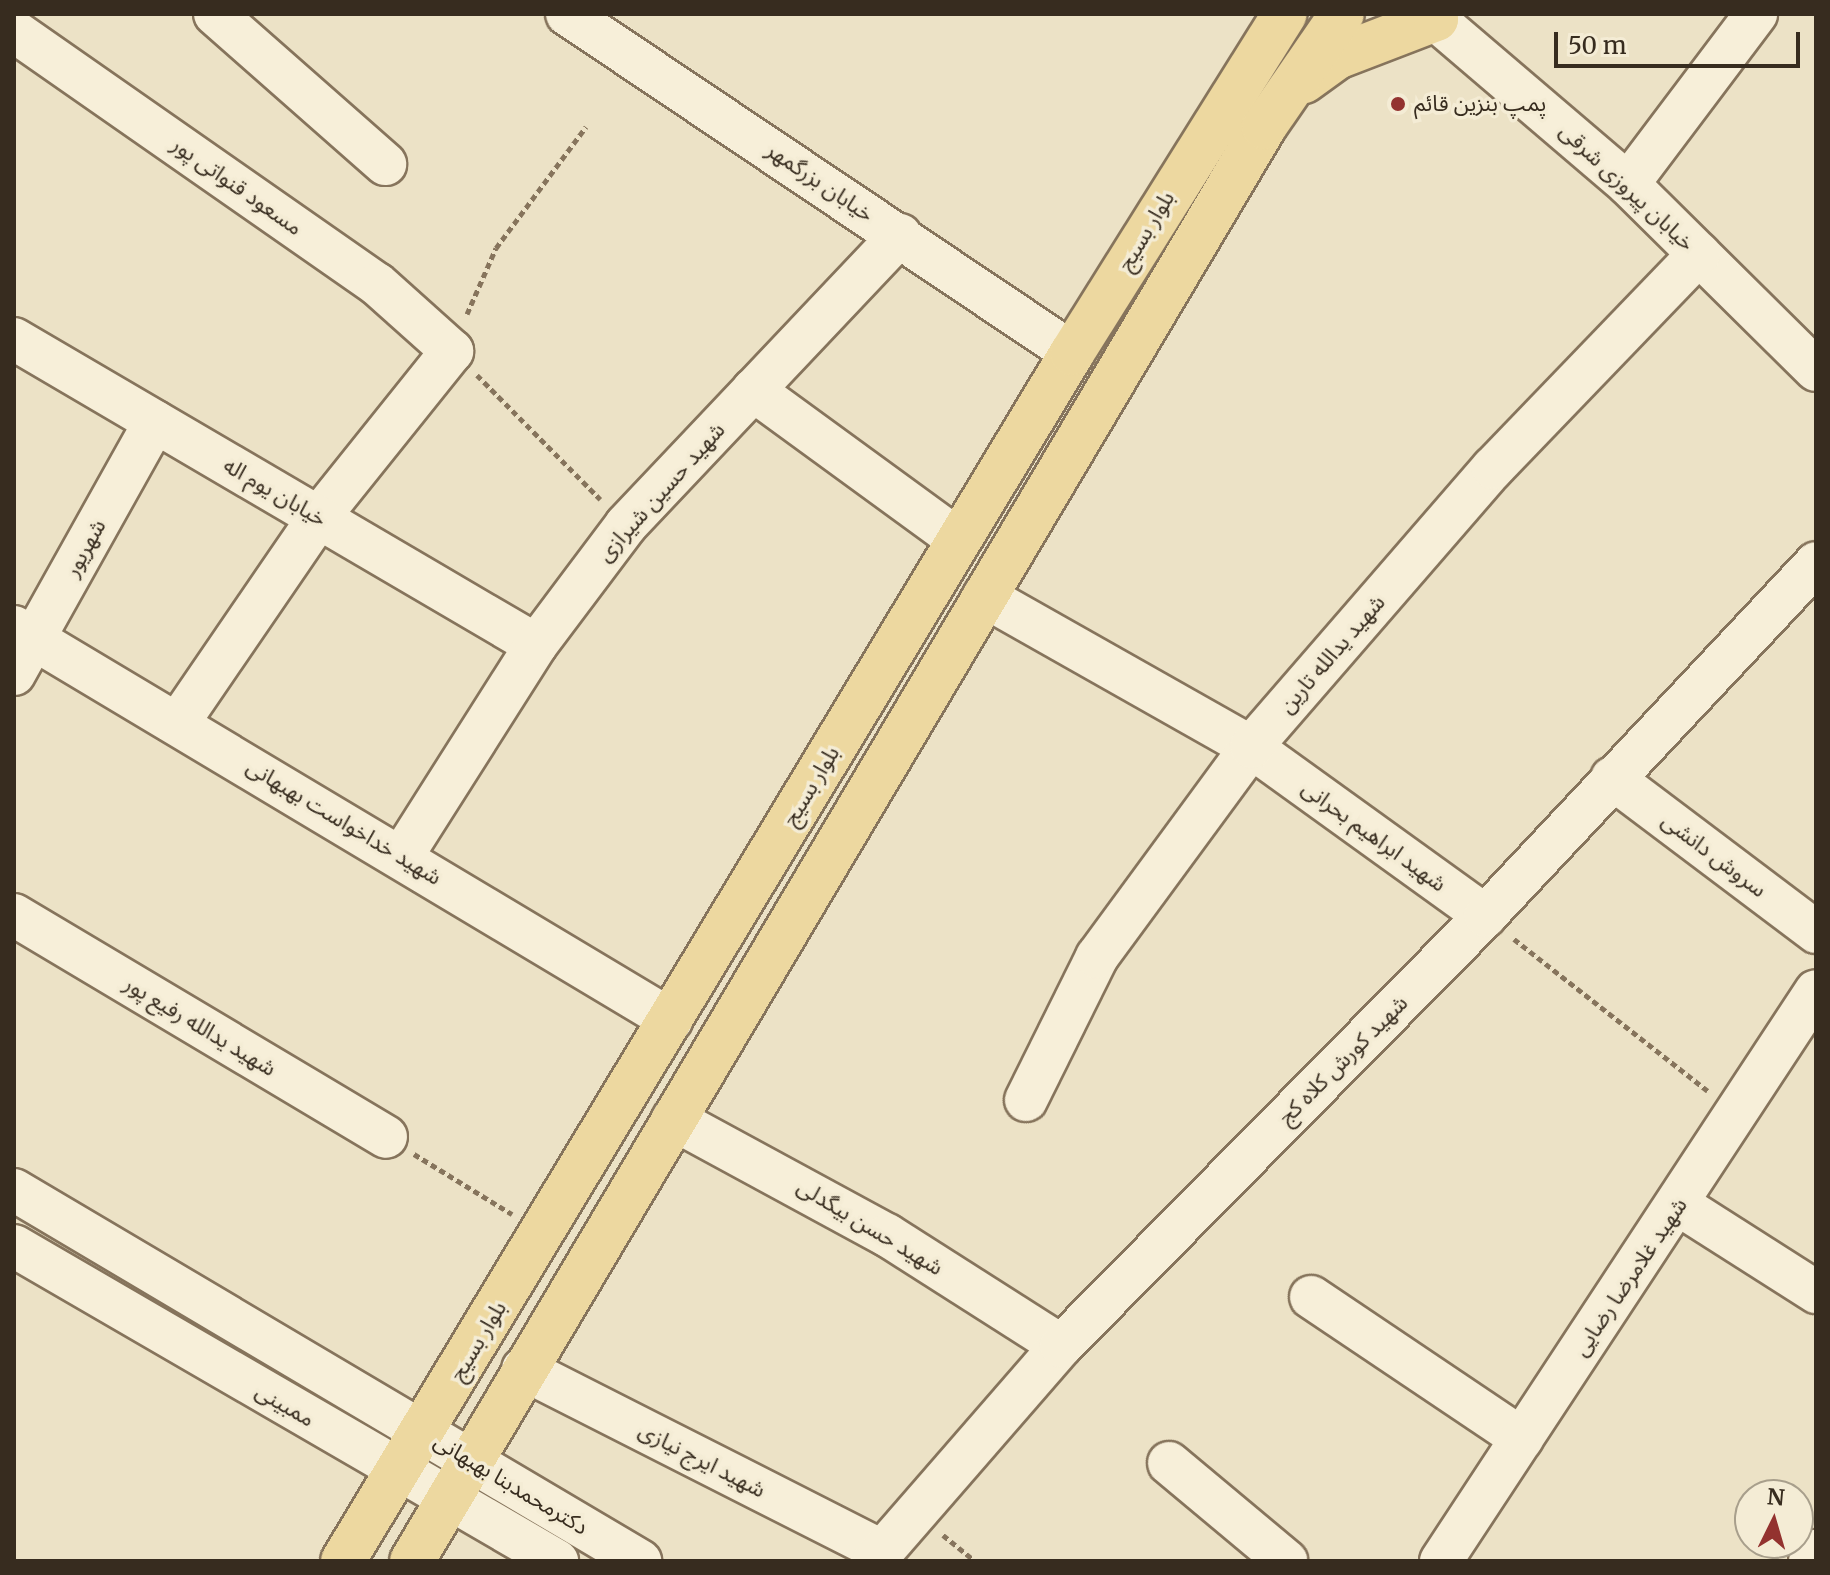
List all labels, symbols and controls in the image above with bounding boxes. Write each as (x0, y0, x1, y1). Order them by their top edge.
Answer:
scale bar (1558, 16, 1804, 66)
text: 50 m (1568, 30, 1627, 61)
place label: پمپ بنزین قائم (1414, 91, 1546, 117)
marker: پمپ بنزین قائم (1389, 95, 1407, 113)
street label: خیابان پیروزی شرقی (1554, 118, 1700, 256)
street label: مسعود قنواتی پور (166, 131, 308, 241)
street label: خیابان بزرگمهر (761, 136, 879, 228)
street label: بلوار بسیج (1112, 186, 1180, 276)
street label: شهید حسین شیرازی (592, 417, 730, 567)
street label: خیابان یوم اله (219, 452, 331, 532)
street label: شهریور (59, 515, 111, 581)
street label: شهید یدالله تارین (1273, 589, 1391, 719)
street label: بلوار بسیج (777, 741, 845, 831)
street label: شهید خداخواست بهبهانی (242, 753, 446, 891)
street label: شهید ابراهیم بحرانی (1297, 775, 1451, 897)
street label: سروش دانشی (1656, 807, 1772, 903)
street label: شهید یدالله رفیع پور (119, 970, 281, 1082)
street label: شهید کورش کلاه کج (1273, 990, 1413, 1130)
street label: شهید حسن بیگدلی (792, 1173, 948, 1281)
street label: شهید غلامرضا رضایی (1567, 1193, 1693, 1361)
street label: بلوار بسیج (444, 1296, 512, 1386)
street label: ممبینی (251, 1378, 319, 1432)
street label: شهید ایرج نیازی (634, 1417, 770, 1503)
street label: دکترمحمدبنا بهبهانی (429, 1428, 593, 1540)
north arrow (1734, 1479, 1814, 1559)
text: N (1766, 1482, 1786, 1512)

